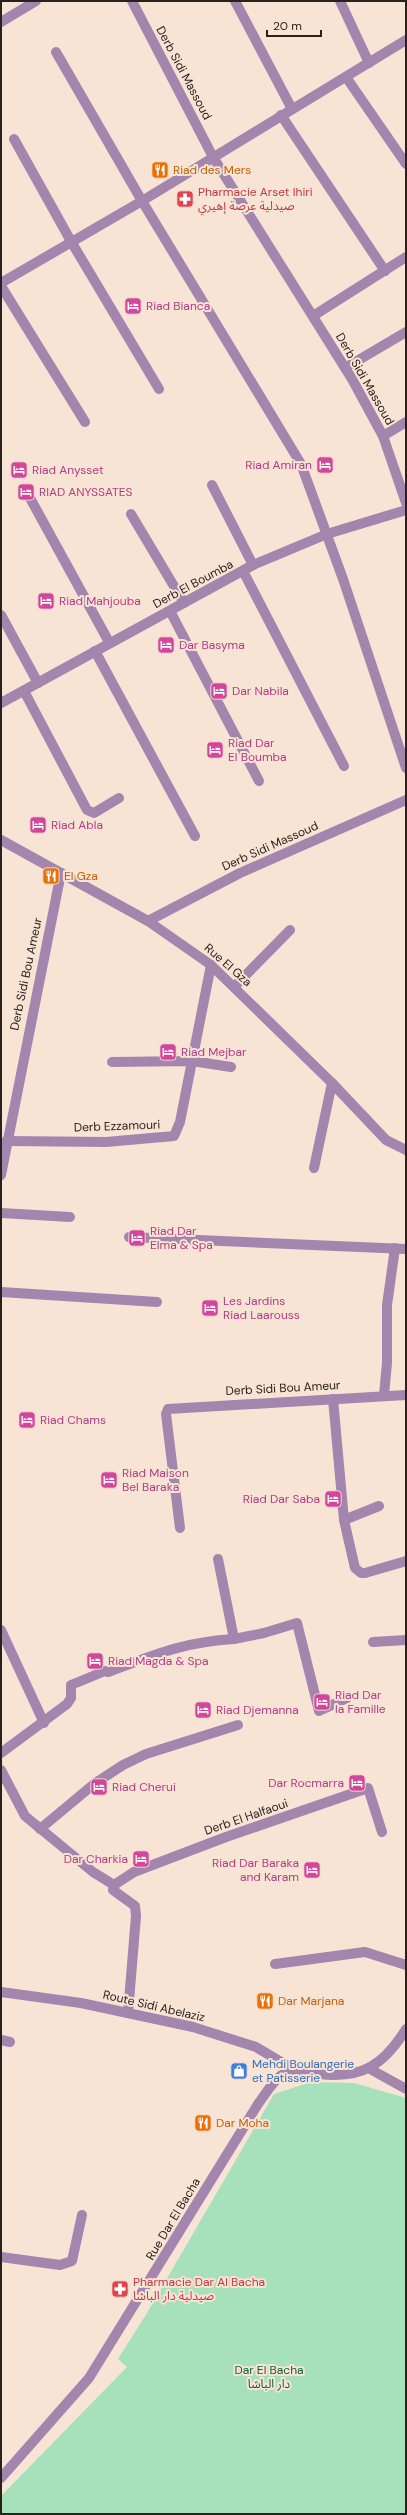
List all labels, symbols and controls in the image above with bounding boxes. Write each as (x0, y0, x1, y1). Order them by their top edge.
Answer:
scale bar (267, 12, 321, 38)
text: 20 m (273, 18, 302, 34)
street label: Derb Sidi Massoud (153, 23, 215, 123)
restaurant icon: Riad des Mers (150, 160, 170, 180)
place label: Riad des Mers (173, 162, 251, 178)
place label: Pharmacie Arset Ihiri صيدلية عرصة إهيري (198, 184, 313, 216)
pharmacy icon: Pharmacie Arset Ihiri صيدلية عرصة إهيري (175, 189, 195, 209)
hotel icon: Riad Bianca (123, 296, 143, 316)
place label: Riad Bianca (146, 298, 210, 314)
street label: Derb Sidi Massoud (332, 330, 398, 428)
hotel icon: Riad Amiran (315, 455, 335, 475)
place label: Riad Amiran (245, 457, 312, 473)
hotel icon: Riad Anysset (9, 460, 29, 480)
place label: Riad Anysset (32, 462, 104, 478)
hotel icon: RIAD ANYSSATES (16, 482, 36, 502)
place label: RIAD ANYSSATES (39, 484, 133, 500)
street label: Derb El Boumba (150, 556, 236, 612)
hotel icon: Riad Mahjouba (36, 591, 56, 611)
place label: Riad Mahjouba (59, 593, 141, 609)
hotel icon: Dar Basyma (156, 635, 176, 655)
place label: Dar Basyma (179, 637, 245, 653)
hotel icon: Dar Nabila (209, 681, 229, 701)
place label: Dar Nabila (232, 683, 289, 699)
place label: Riad Dar El Boumba (228, 735, 287, 765)
hotel icon: Riad Dar El Boumba (205, 740, 225, 760)
hotel icon: Riad Abla (28, 815, 48, 835)
place label: Riad Abla (51, 817, 103, 833)
street label: Derb Sidi Massoud (219, 818, 321, 874)
restaurant icon: El Gza (41, 866, 61, 886)
place label: El Gza (64, 868, 98, 884)
street label: Derb Sidi Bou Ameur (6, 916, 46, 1032)
street label: Rue El Gza (201, 940, 255, 990)
hotel icon: Riad Mejbar (158, 1042, 178, 1062)
place label: Riad Mejbar (181, 1044, 247, 1060)
street label: Derb Ezzamouri (73, 1116, 161, 1136)
place label: Riad Dar Elma & Spa (150, 1223, 213, 1253)
hotel icon: Riad Dar Elma & Spa (127, 1228, 147, 1248)
place label: Les Jardins Riad Laarouss (223, 1293, 300, 1323)
hotel icon: Les Jardins Riad Laarouss (200, 1298, 220, 1318)
street label: Derb Sidi Bou Ameur (225, 1377, 341, 1399)
hotel icon: Riad Chams (17, 1410, 37, 1430)
place label: Riad Chams (40, 1412, 106, 1428)
place label: Riad Maison Bel Baraka (122, 1465, 189, 1495)
hotel icon: Riad Maison Bel Baraka (99, 1470, 119, 1490)
hotel icon: Riad Dar Saba (323, 1489, 343, 1509)
place label: Riad Dar Saba (243, 1491, 320, 1507)
hotel icon: Riad Magda & Spa (85, 1651, 105, 1671)
place label: Riad Magda & Spa (108, 1653, 209, 1669)
place label: Riad Dar la Famille (335, 1687, 386, 1717)
hotel icon: Riad Dar la Famille (312, 1692, 332, 1712)
hotel icon: Riad Djemanna (193, 1700, 213, 1720)
place label: Riad Djemanna (216, 1702, 299, 1718)
hotel icon: Dar Rocmarra (347, 1773, 367, 1793)
place label: Dar Rocmarra (268, 1775, 344, 1791)
hotel icon: Riad Cherui (89, 1777, 109, 1797)
place label: Riad Cherui (112, 1779, 176, 1795)
street label: Derb El Halfaoui (202, 1795, 290, 1839)
hotel icon: Dar Charkia (131, 1849, 151, 1869)
place label: Dar Charkia (64, 1851, 128, 1867)
place label: Riad Dar Baraka and Karam (212, 1855, 299, 1885)
hotel icon: Riad Dar Baraka and Karam (302, 1860, 322, 1880)
street label: Route Sidi Abelaziz (101, 1986, 207, 2026)
restaurant icon: Dar Marjana (255, 1991, 275, 2011)
place label: Dar Marjana (278, 1993, 344, 2009)
place label: Mehdi Boulangerie et Patisserie (252, 2056, 354, 2086)
shop icon: Mehdi Boulangerie et Patisserie (229, 2061, 249, 2081)
restaurant icon: Dar Moha (193, 2113, 213, 2133)
place label: Dar Moha (216, 2115, 269, 2131)
street label: Rue Dar El Bacha (142, 2175, 204, 2263)
place label: Pharmacie Dar Al Bacha صيدلية دار الباشا (133, 2274, 265, 2304)
pharmacy icon: Pharmacie Dar Al Bacha صيدلية دار الباشا (110, 2279, 130, 2299)
park label: Dar El Bacha دار الباشا (234, 2362, 304, 2392)

